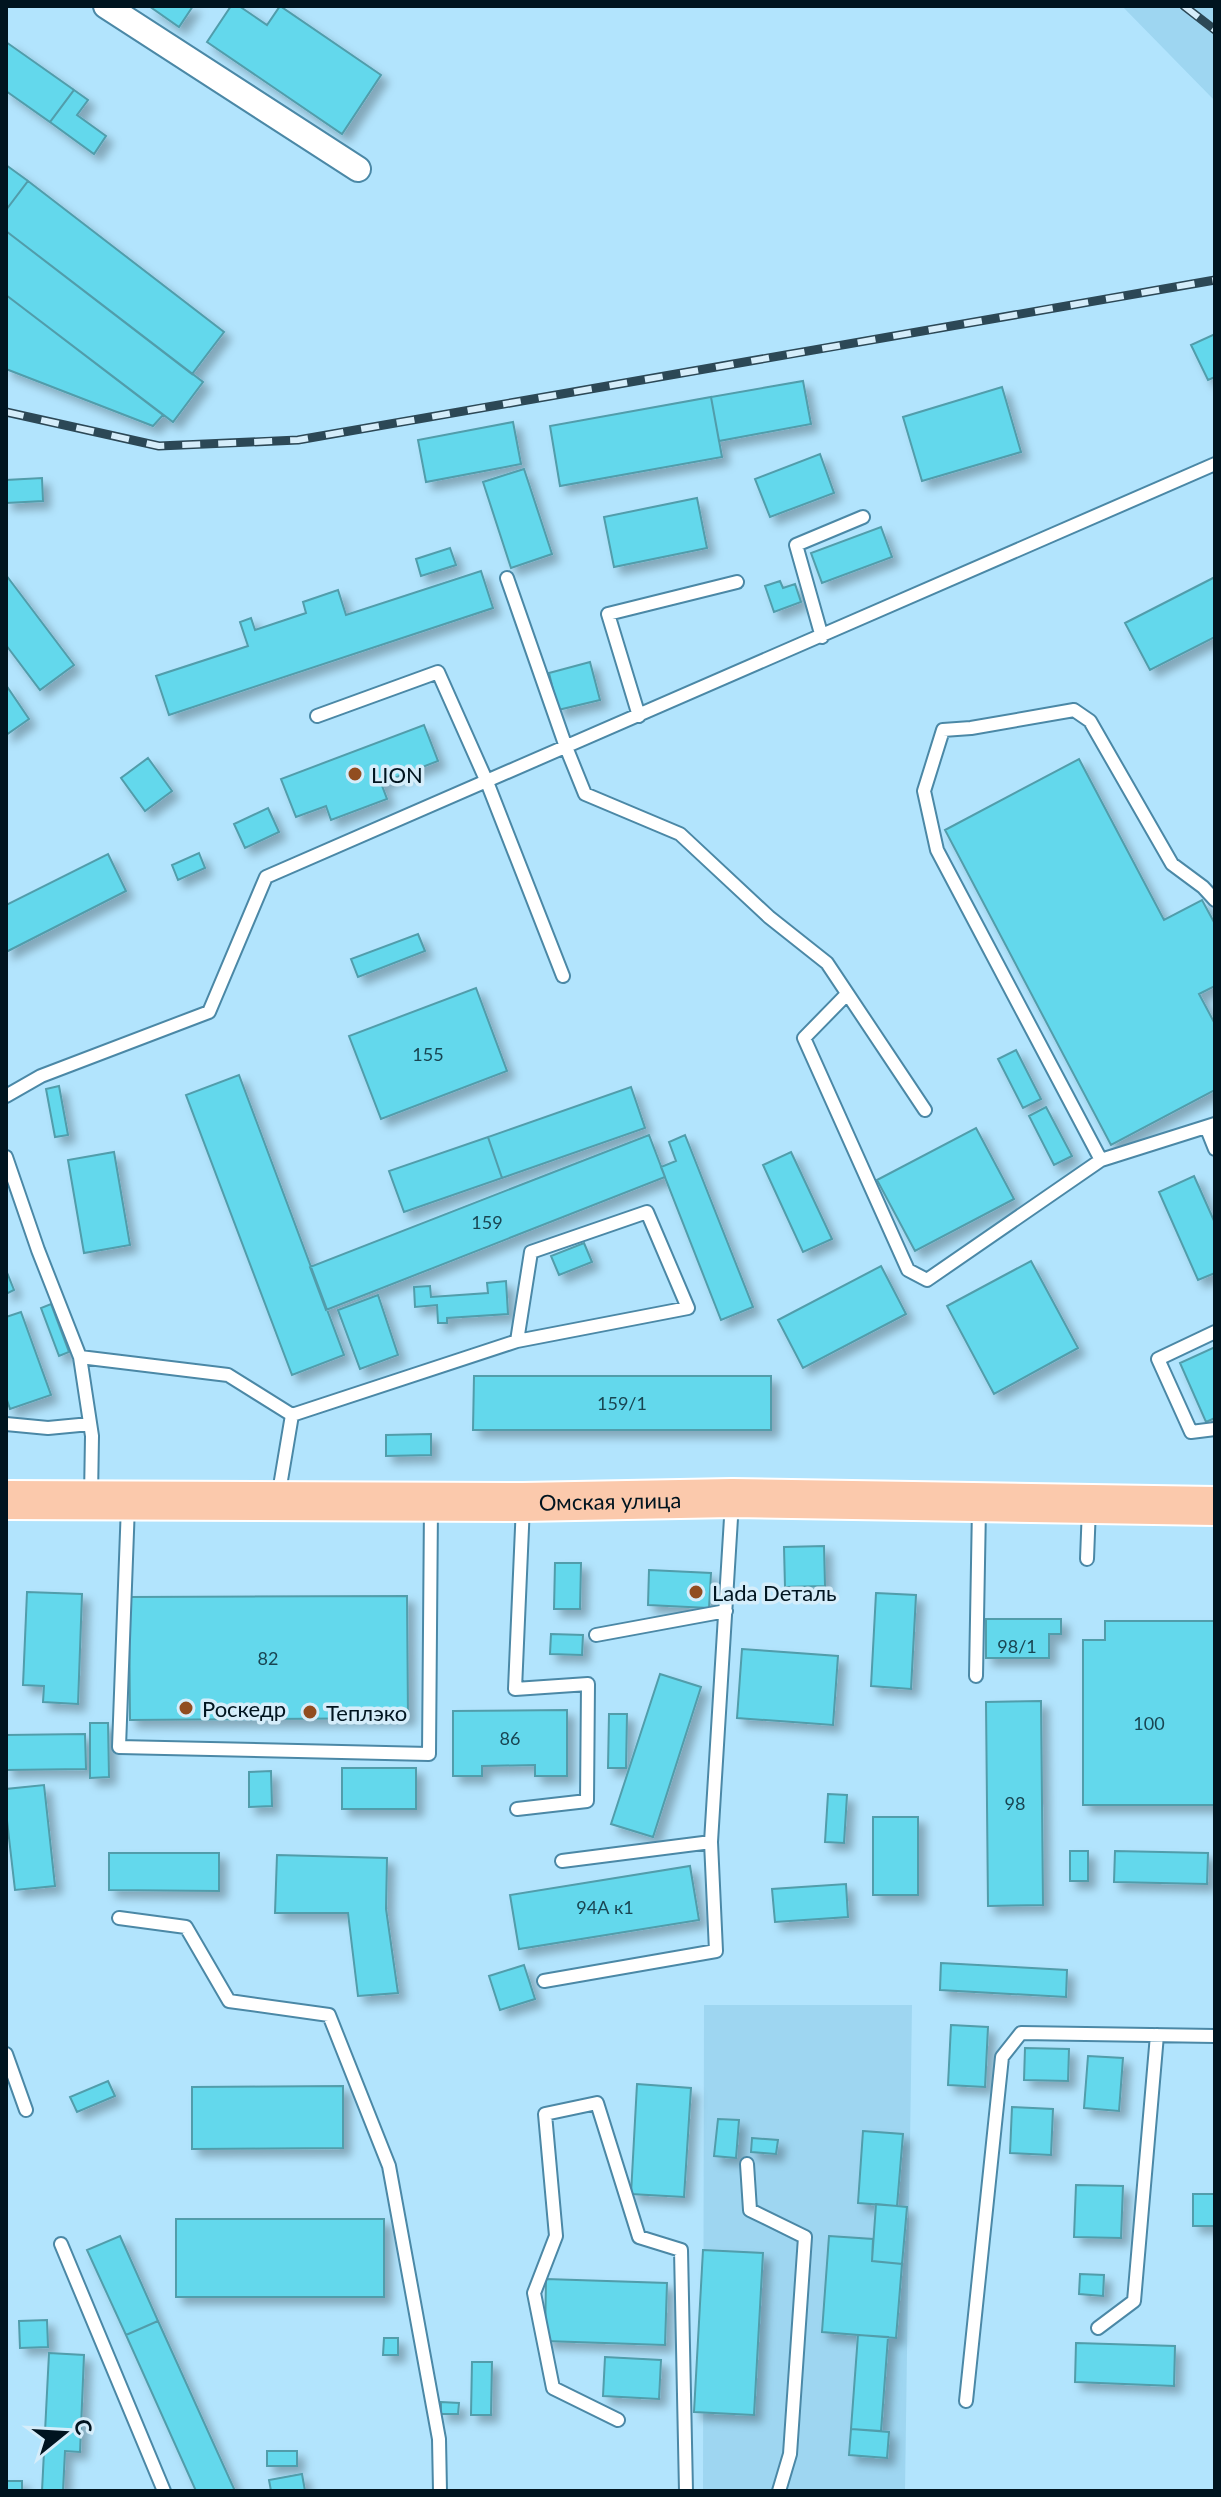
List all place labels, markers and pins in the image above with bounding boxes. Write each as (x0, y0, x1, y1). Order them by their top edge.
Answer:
place label: LION (371, 761, 423, 788)
marker: LION (346, 765, 364, 783)
place label: Lada Dеталь (712, 1579, 837, 1606)
marker: Lada Dеталь (687, 1583, 705, 1601)
place label: Роскедр (202, 1695, 286, 1722)
marker: Роскедр (177, 1699, 195, 1717)
place label: Теплэко (326, 1699, 407, 1726)
marker: Теплэко (301, 1703, 319, 1721)

